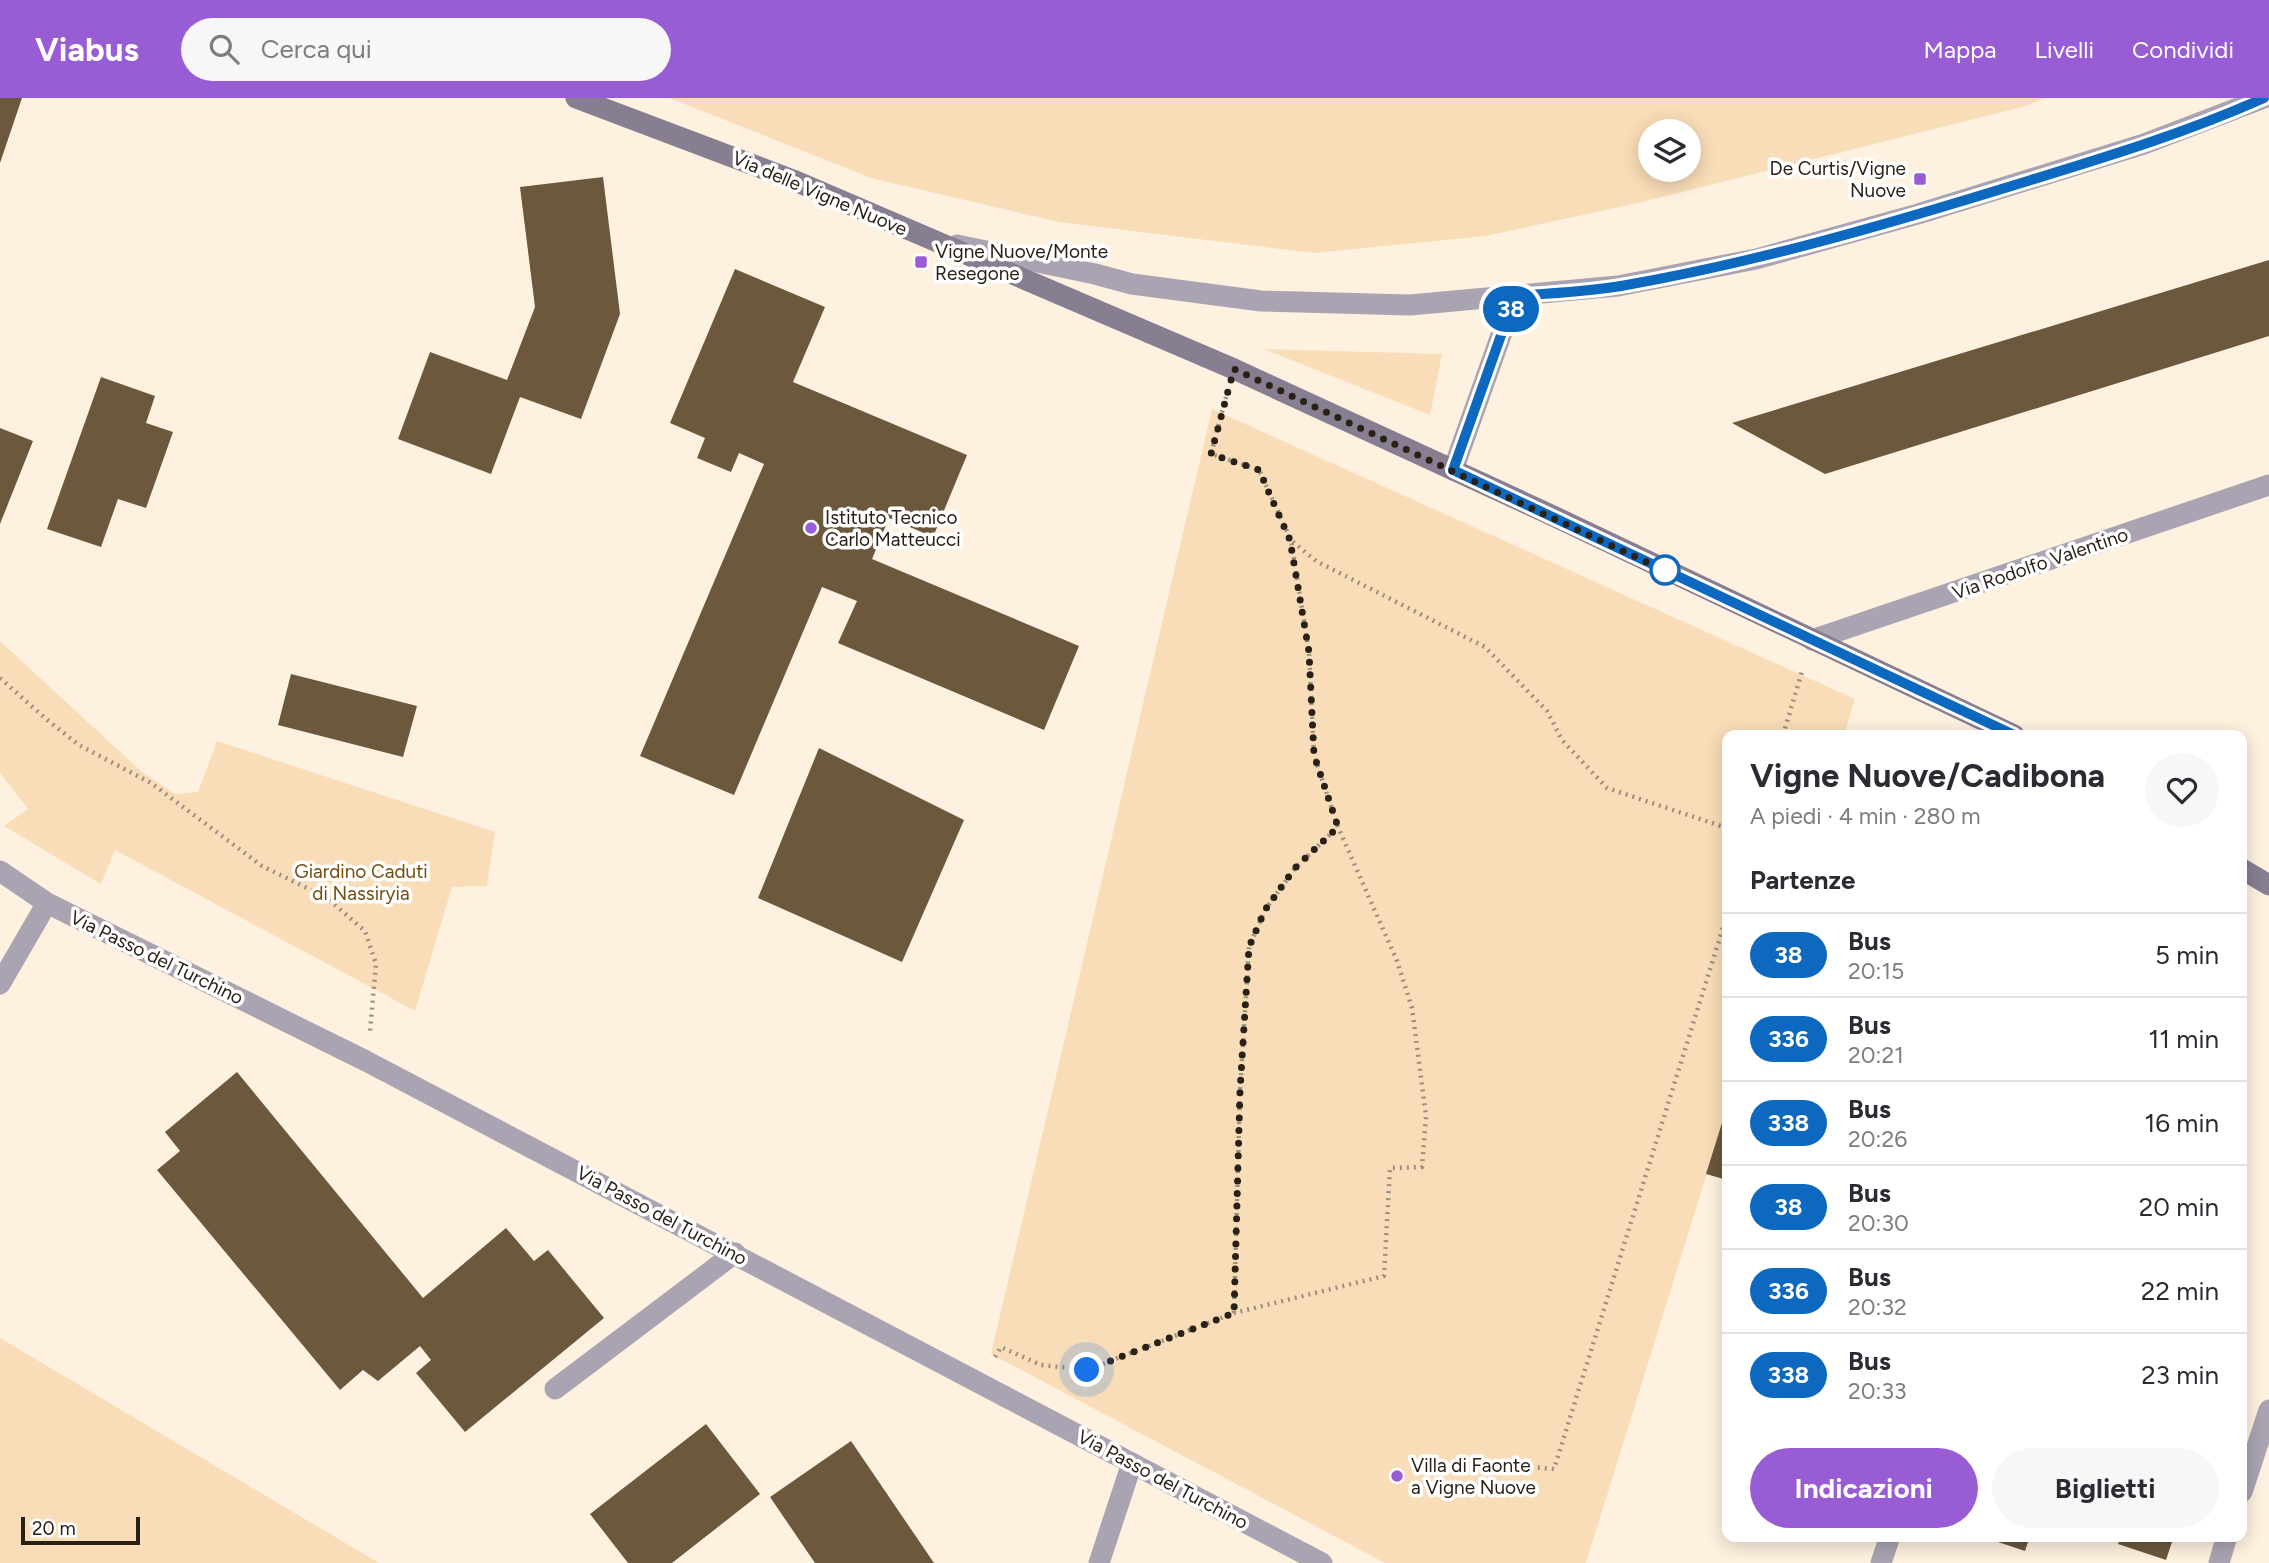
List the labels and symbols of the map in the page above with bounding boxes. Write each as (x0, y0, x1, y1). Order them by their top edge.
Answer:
street label: Via delle Vigne Nuove (729, 146, 911, 241)
place label: De Curtis/Vigne Nuove (1770, 157, 1906, 202)
marker: De Curtis/Vigne Nuove (1912, 171, 1928, 187)
place label: Vigne Nuove/Monte Resegone (935, 240, 1108, 285)
marker: Vigne Nuove/Monte Resegone (913, 254, 929, 270)
line badge: 38 (1480, 286, 1542, 332)
place label: Istituto Tecnico Carlo Matteucci (825, 506, 961, 551)
marker: Istituto Tecnico Carlo Matteucci (803, 520, 819, 536)
street label: Via Rodolfo Valentino (1949, 523, 2131, 604)
unlabelled marker (1650, 555, 1680, 585)
park label: Giardino Caduti di Nassiryia (294, 860, 428, 905)
street label: Via Passo del Turchino (66, 906, 247, 1009)
street label: Via Passo del Turchino (573, 1161, 751, 1270)
your location (1069, 1352, 1104, 1387)
street label: Via Passo del Turchino (1074, 1425, 1252, 1534)
place label: Villa di Faonte a Vigne Nuove (1411, 1454, 1536, 1499)
marker: Villa di Faonte a Vigne Nuove (1389, 1468, 1405, 1484)
scale bar (21, 1514, 140, 1546)

